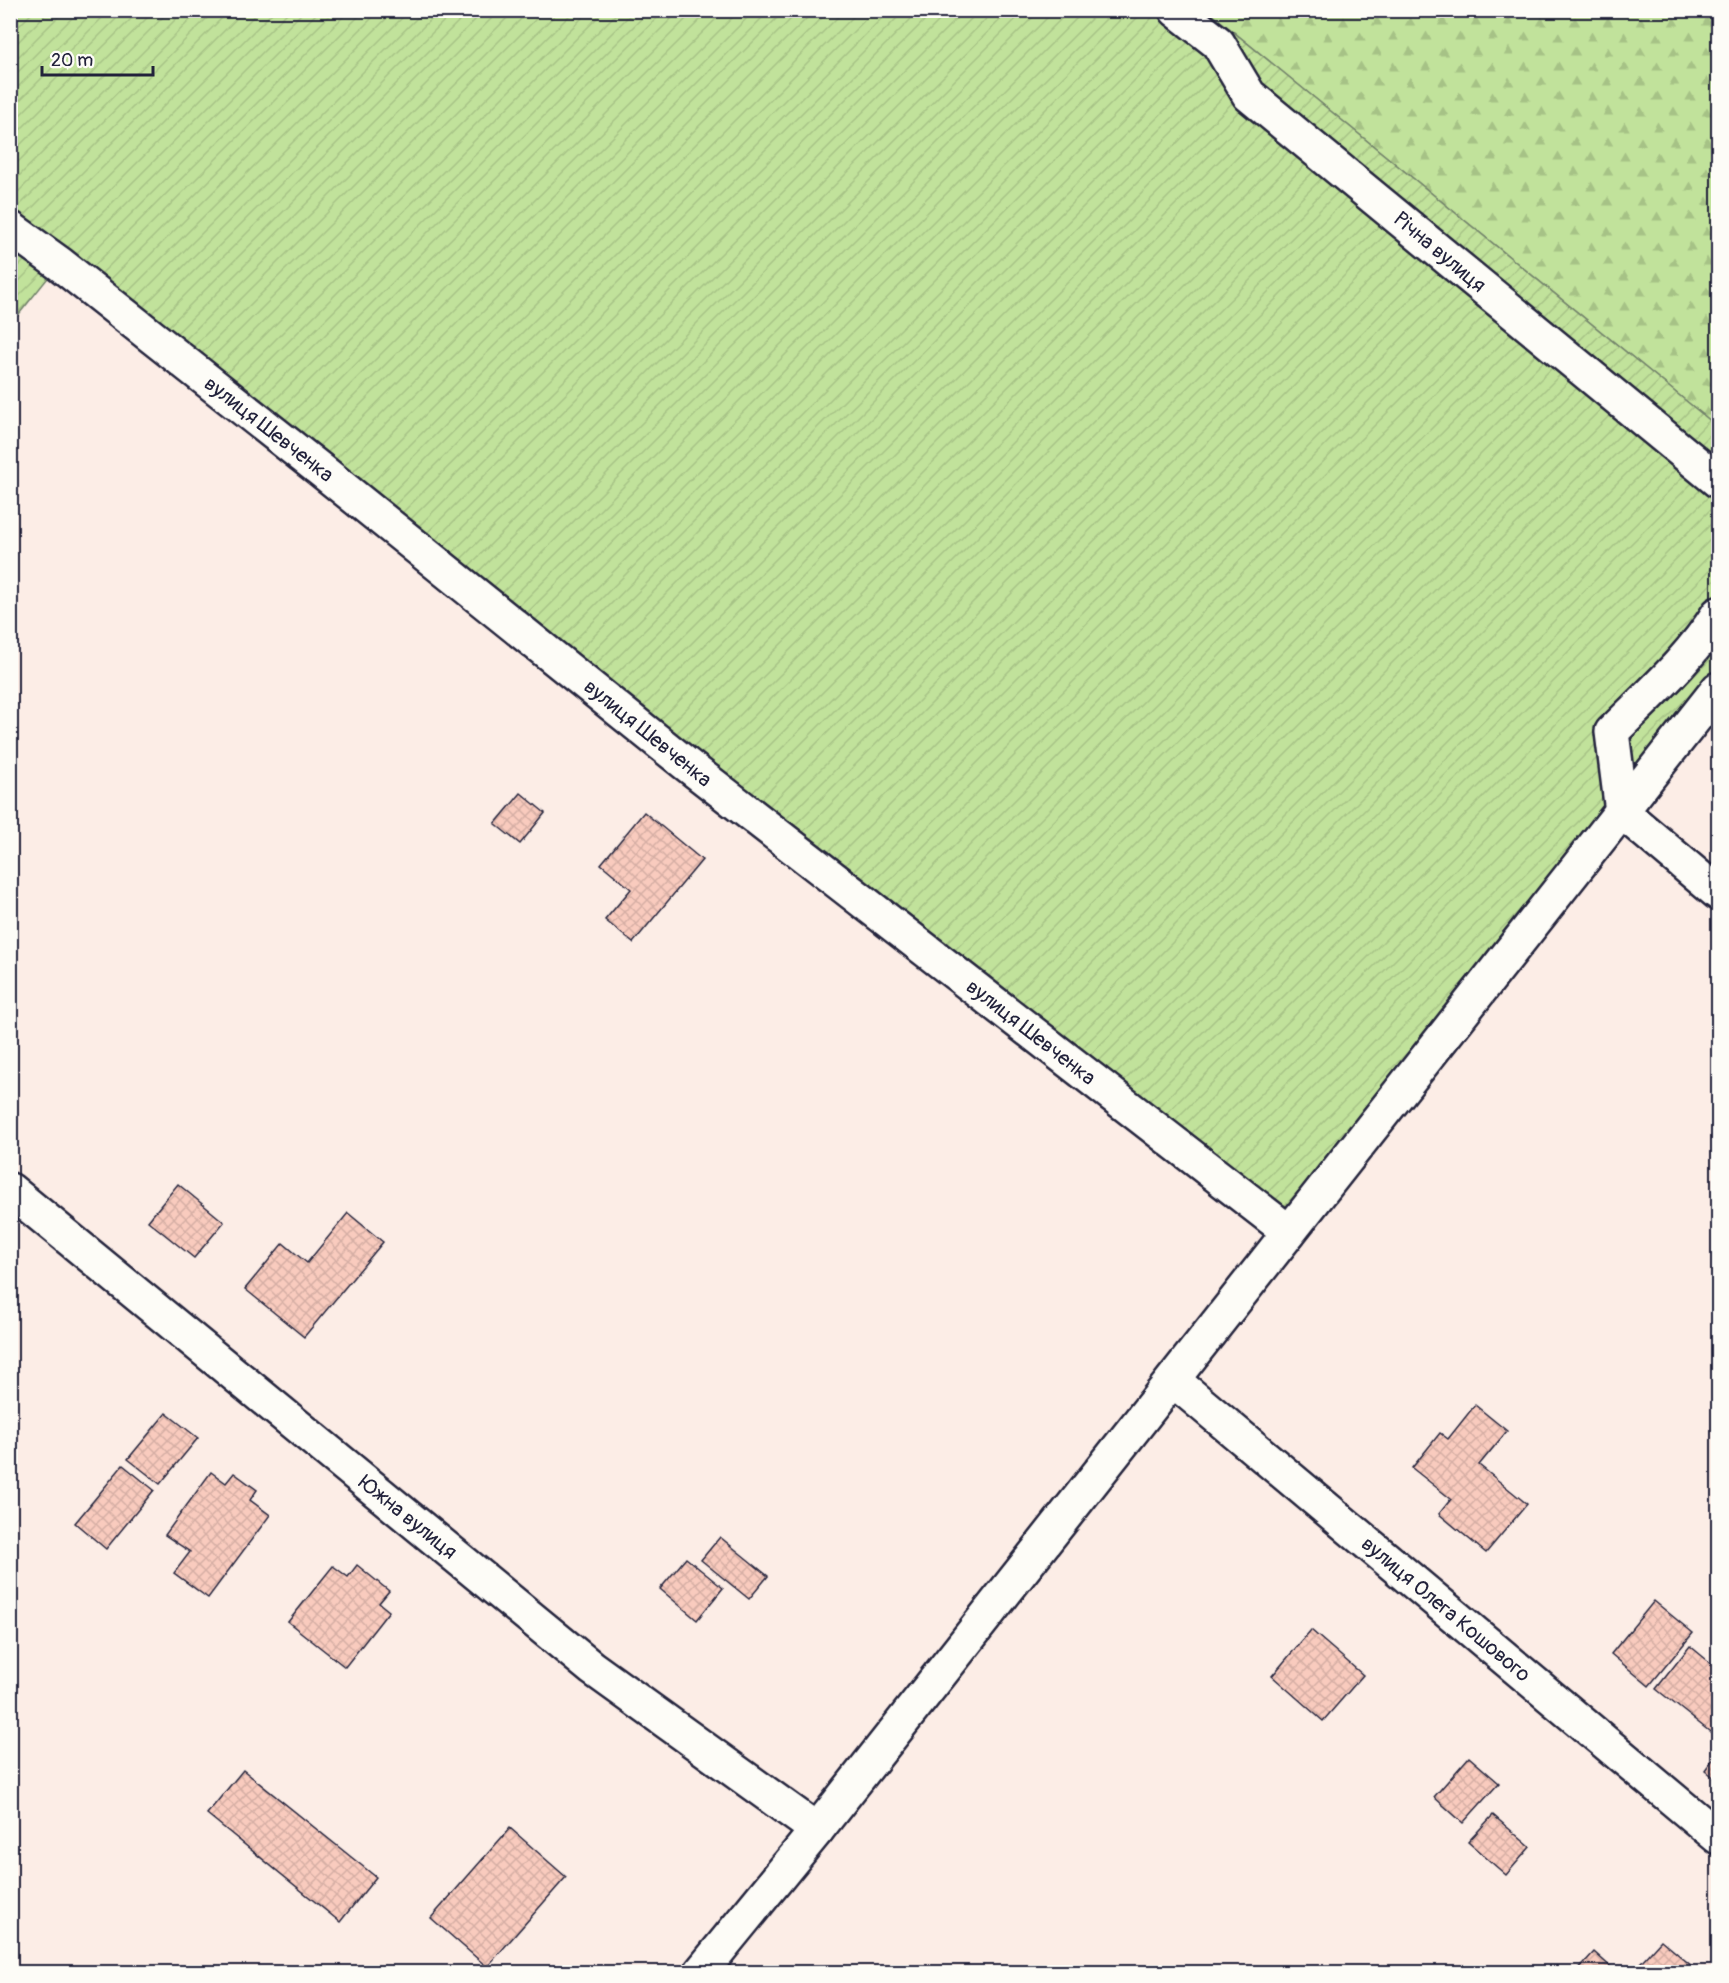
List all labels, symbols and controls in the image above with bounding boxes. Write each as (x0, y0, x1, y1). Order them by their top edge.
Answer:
scale bar (42, 39, 153, 77)
text: 20 m (51, 49, 93, 72)
street label: Річна вулиця (1388, 206, 1491, 299)
street label: вулиця Шевченка (198, 370, 339, 488)
street label: вулиця Шевченка (578, 673, 717, 793)
street label: вулиця Шевченка (960, 973, 1101, 1091)
street label: Южна вулиця (353, 1469, 462, 1565)
street label: вулиця Олега Кошового (1355, 1531, 1536, 1688)

